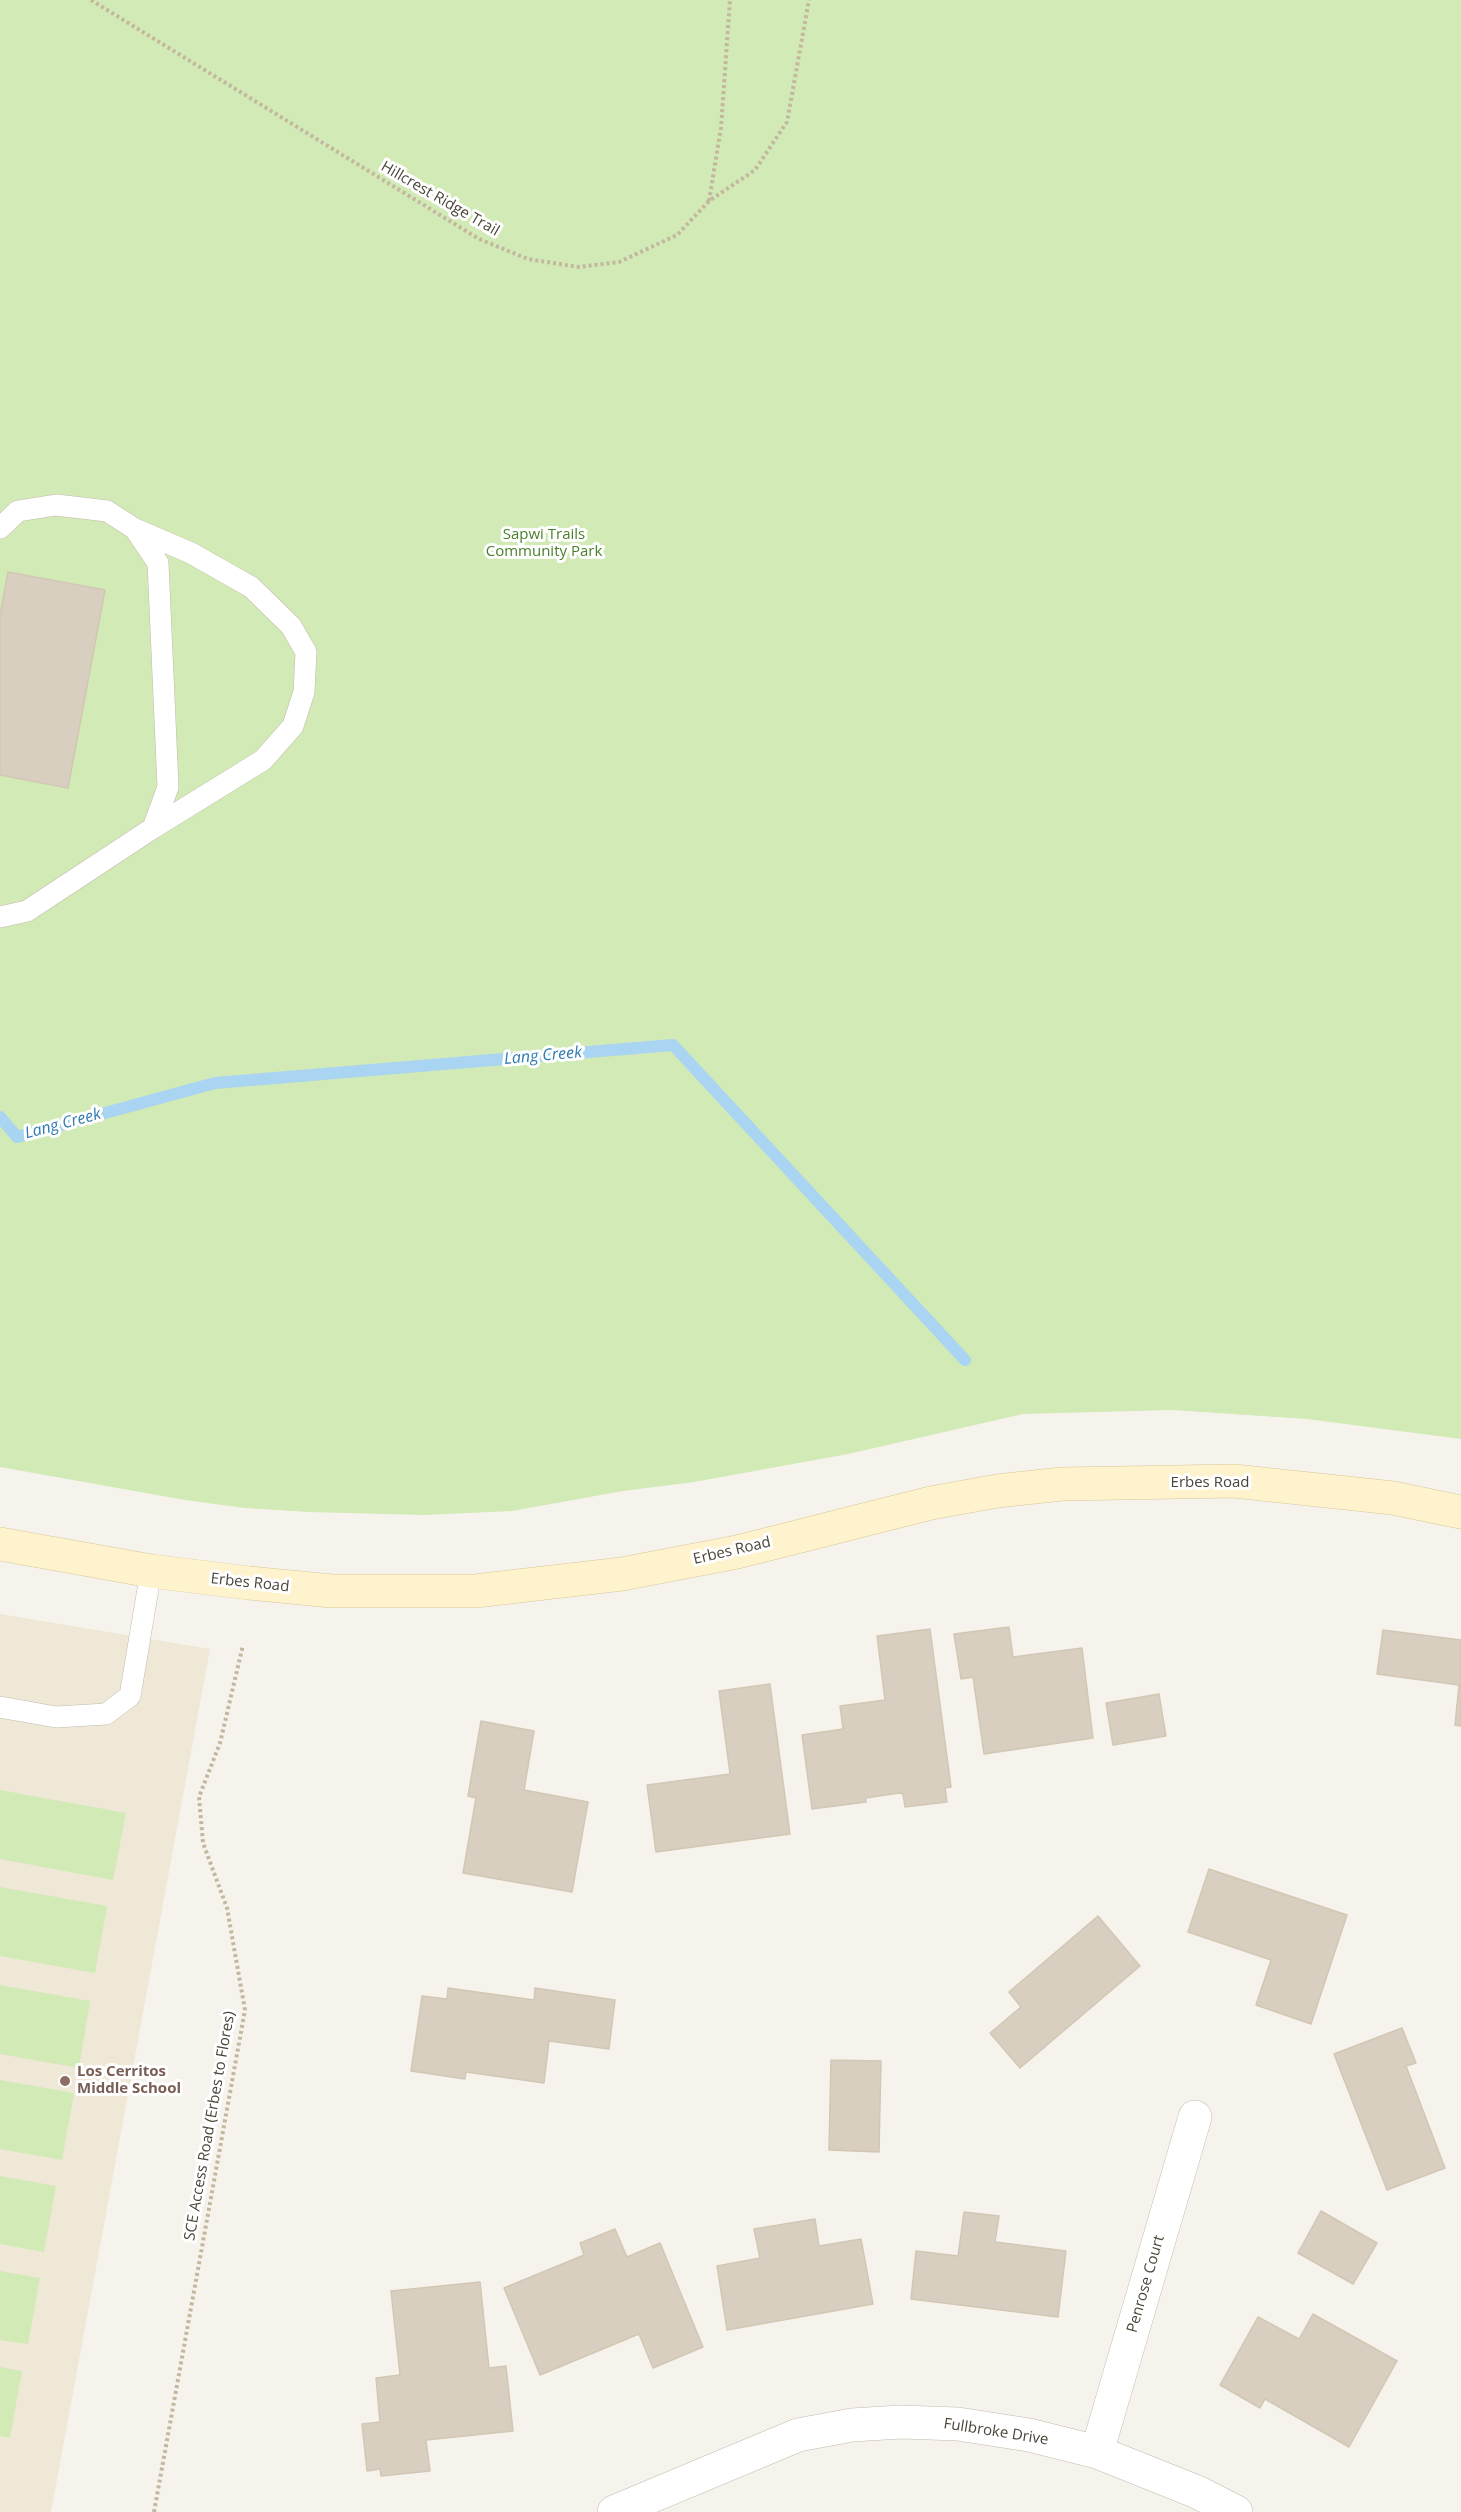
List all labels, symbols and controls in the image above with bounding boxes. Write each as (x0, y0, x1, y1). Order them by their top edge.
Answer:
street label: Hillcrest Ridge Trail (378, 158, 502, 240)
park label: Sapwi Trails Community Park (486, 526, 602, 561)
water label: Lang Creek (503, 1043, 583, 1069)
water label: Lang Creek (23, 1105, 103, 1143)
street label: Erbes Road (1171, 1474, 1249, 1492)
street label: Erbes Road (692, 1533, 772, 1569)
street label: Erbes Road (210, 1570, 290, 1596)
street label: SCE Access Road (Erbes to Flores) (181, 2010, 239, 2242)
place label: Los Cerritos Middle School (77, 2063, 181, 2098)
marker: Los Cerritos Middle School (58, 2074, 72, 2088)
street label: Penrose Court (1124, 2233, 1168, 2335)
street label: Fullbroke Drive (942, 2415, 1050, 2449)

